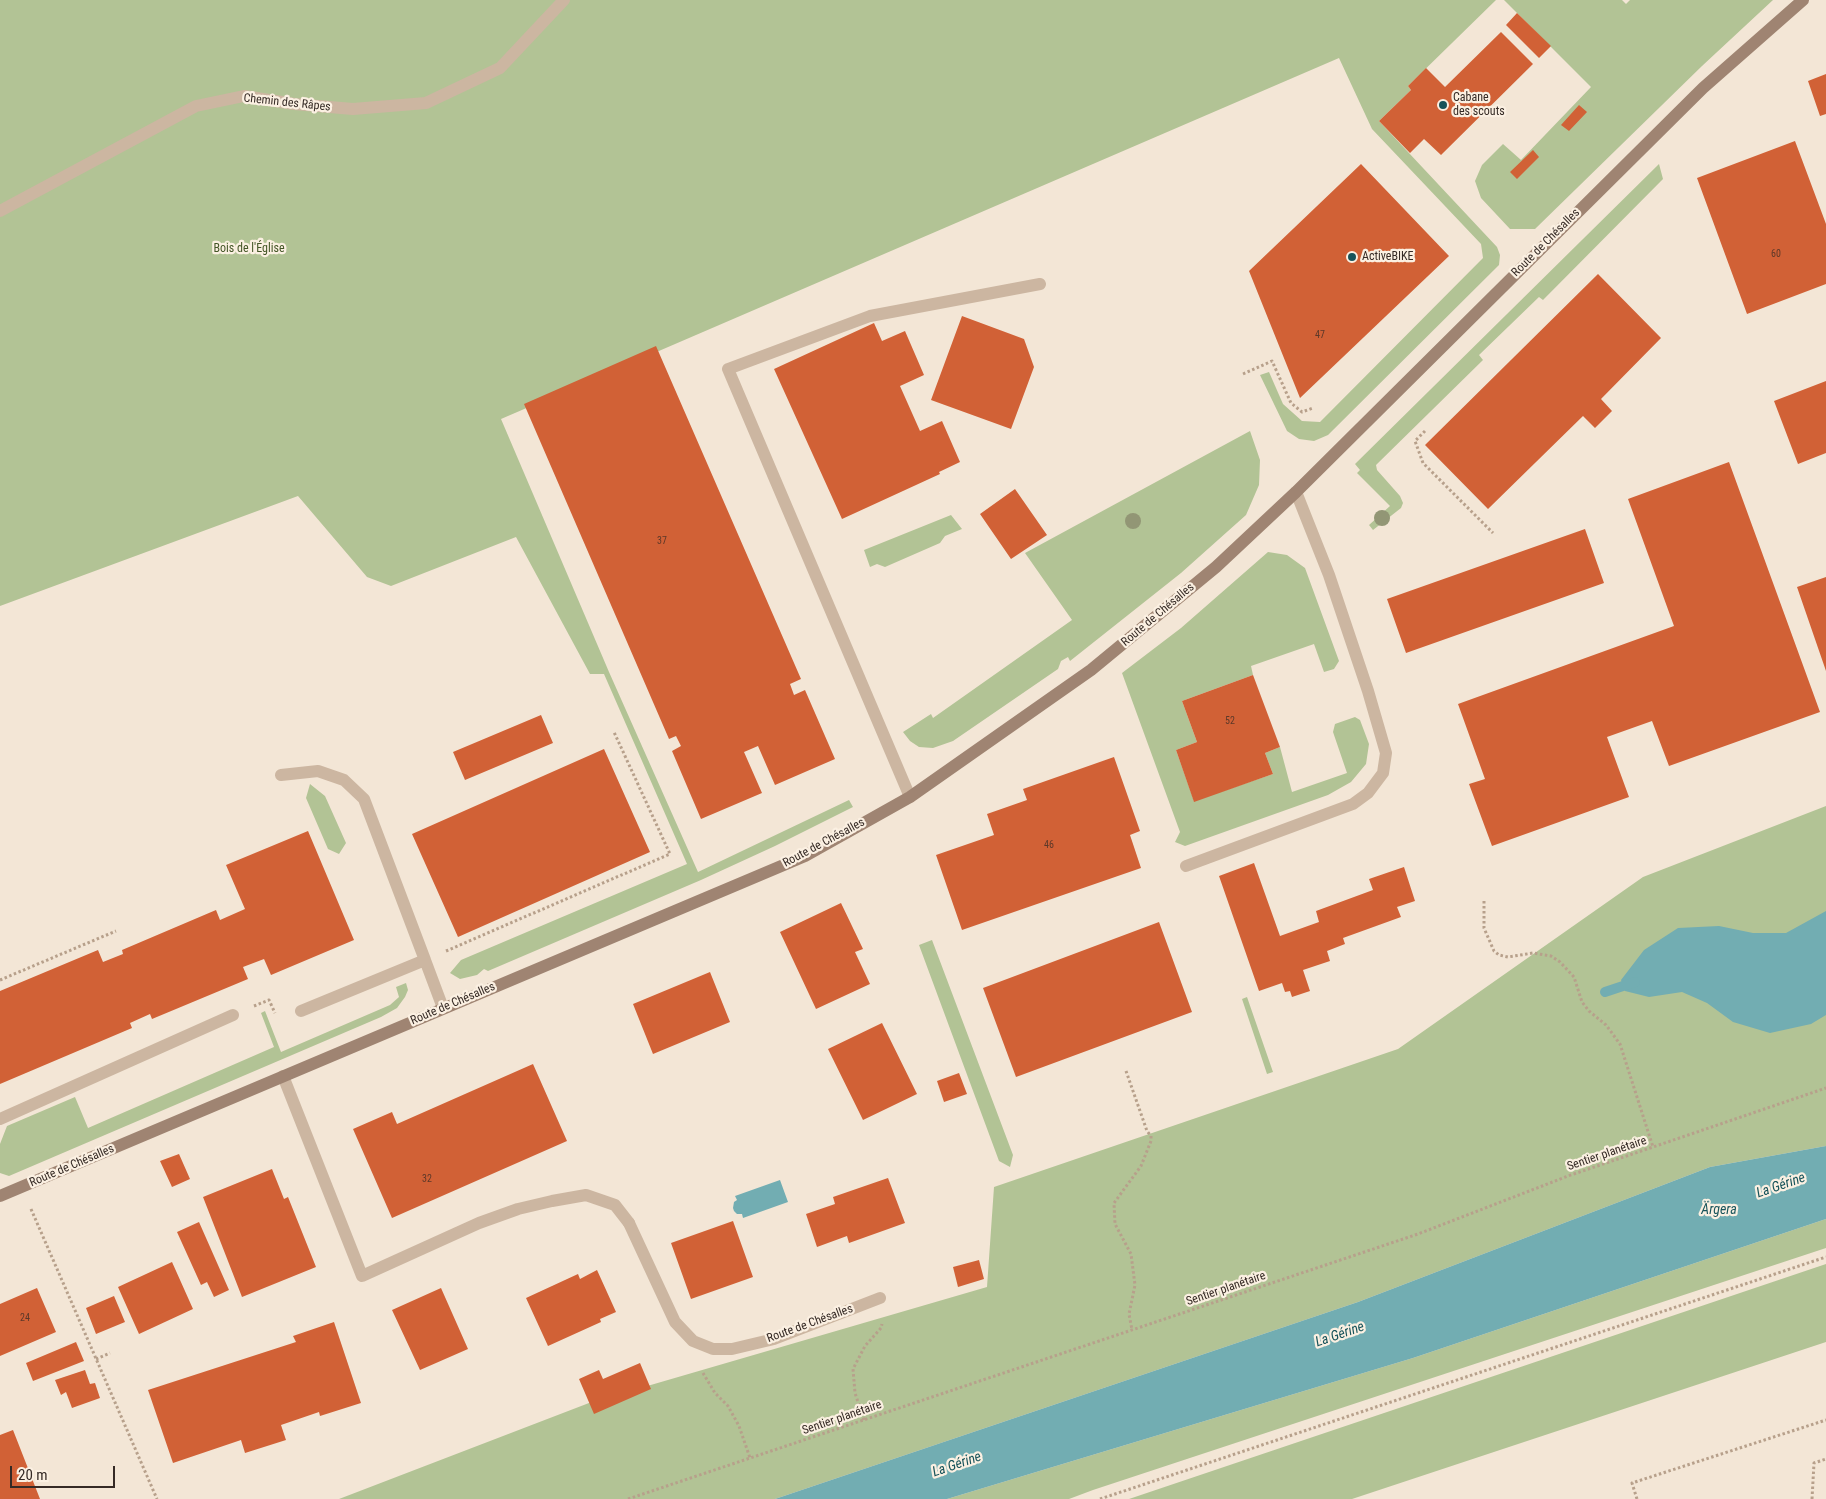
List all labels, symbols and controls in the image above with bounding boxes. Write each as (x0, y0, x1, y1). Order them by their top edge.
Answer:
street label: Chemin des Râpes (243, 91, 331, 115)
place label: Cabane des scouts (1453, 91, 1505, 119)
marker: Cabane des scouts (1437, 99, 1449, 111)
street label: Route de Chésalles (1509, 206, 1583, 280)
park label: Bois de l'Église (213, 242, 285, 256)
house number: 60 (1771, 248, 1781, 260)
place label: ActiveBIKE (1362, 250, 1414, 264)
marker: ActiveBIKE (1346, 251, 1358, 263)
house number: 47 (1315, 329, 1325, 341)
house number: 37 (657, 535, 667, 547)
street label: Route de Chésalles (1119, 580, 1197, 650)
house number: 52 (1225, 715, 1235, 727)
street label: Route de Chésalles (781, 815, 867, 871)
house number: 46 (1044, 839, 1054, 851)
street label: Route de Chésalles (409, 980, 497, 1028)
street label: Sentier planétaire (1565, 1134, 1649, 1174)
street label: Route de Chésalles (28, 1142, 116, 1190)
water label: La Gérine (1754, 1170, 1808, 1202)
house number: 32 (422, 1173, 432, 1185)
water label: Ärgera (1701, 1202, 1737, 1218)
street label: Sentier planétaire (1184, 1269, 1268, 1309)
street label: Route de Chésalles (765, 1302, 855, 1346)
house number: 24 (20, 1312, 30, 1324)
water label: La Gérine (1313, 1319, 1367, 1351)
street label: Sentier planétaire (800, 1398, 884, 1438)
water label: La Gérine (930, 1449, 984, 1481)
scale bar (12, 1456, 118, 1488)
text: 20 m (18, 1466, 48, 1484)

